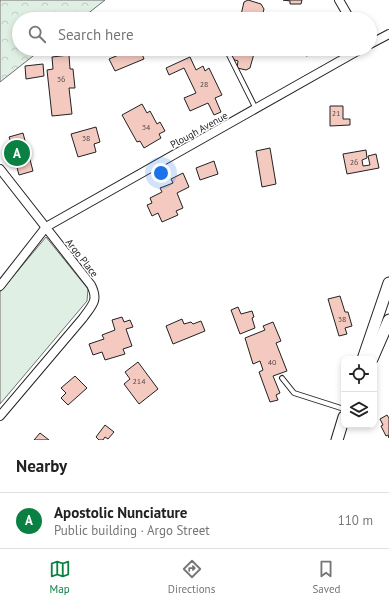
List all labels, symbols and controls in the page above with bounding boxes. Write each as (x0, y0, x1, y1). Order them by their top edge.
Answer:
search box (12, 12, 377, 56)
icon: search (26, 23, 48, 45)
text: Search here (58, 25, 134, 44)
house number: 36 (57, 74, 65, 84)
house number: 28 (200, 79, 208, 89)
house number: 21 (332, 108, 340, 118)
street label: Plough Avenue (168, 109, 230, 151)
house number: 34 (142, 122, 151, 132)
house number: 38 (82, 133, 90, 143)
pin: A (4, 138, 30, 168)
house number: 26 (350, 157, 358, 167)
your location (151, 163, 171, 183)
street label: Argo Place (63, 236, 101, 280)
house number: 38 (338, 314, 346, 324)
map controls (341, 356, 377, 428)
button: locate (341, 356, 377, 392)
house number: 40 (268, 357, 277, 367)
house number: 214 (132, 376, 146, 386)
button: layers (341, 392, 377, 428)
text: Nearby (16, 455, 67, 477)
text: Apostolic Nunciature (54, 503, 187, 522)
text: A (25, 512, 33, 529)
text: 110 m (338, 512, 373, 529)
text: Public building · Argo Street (54, 522, 210, 539)
tab: Map (49, 558, 71, 596)
tab: Directions (168, 558, 215, 596)
tab: Saved (312, 558, 340, 596)

